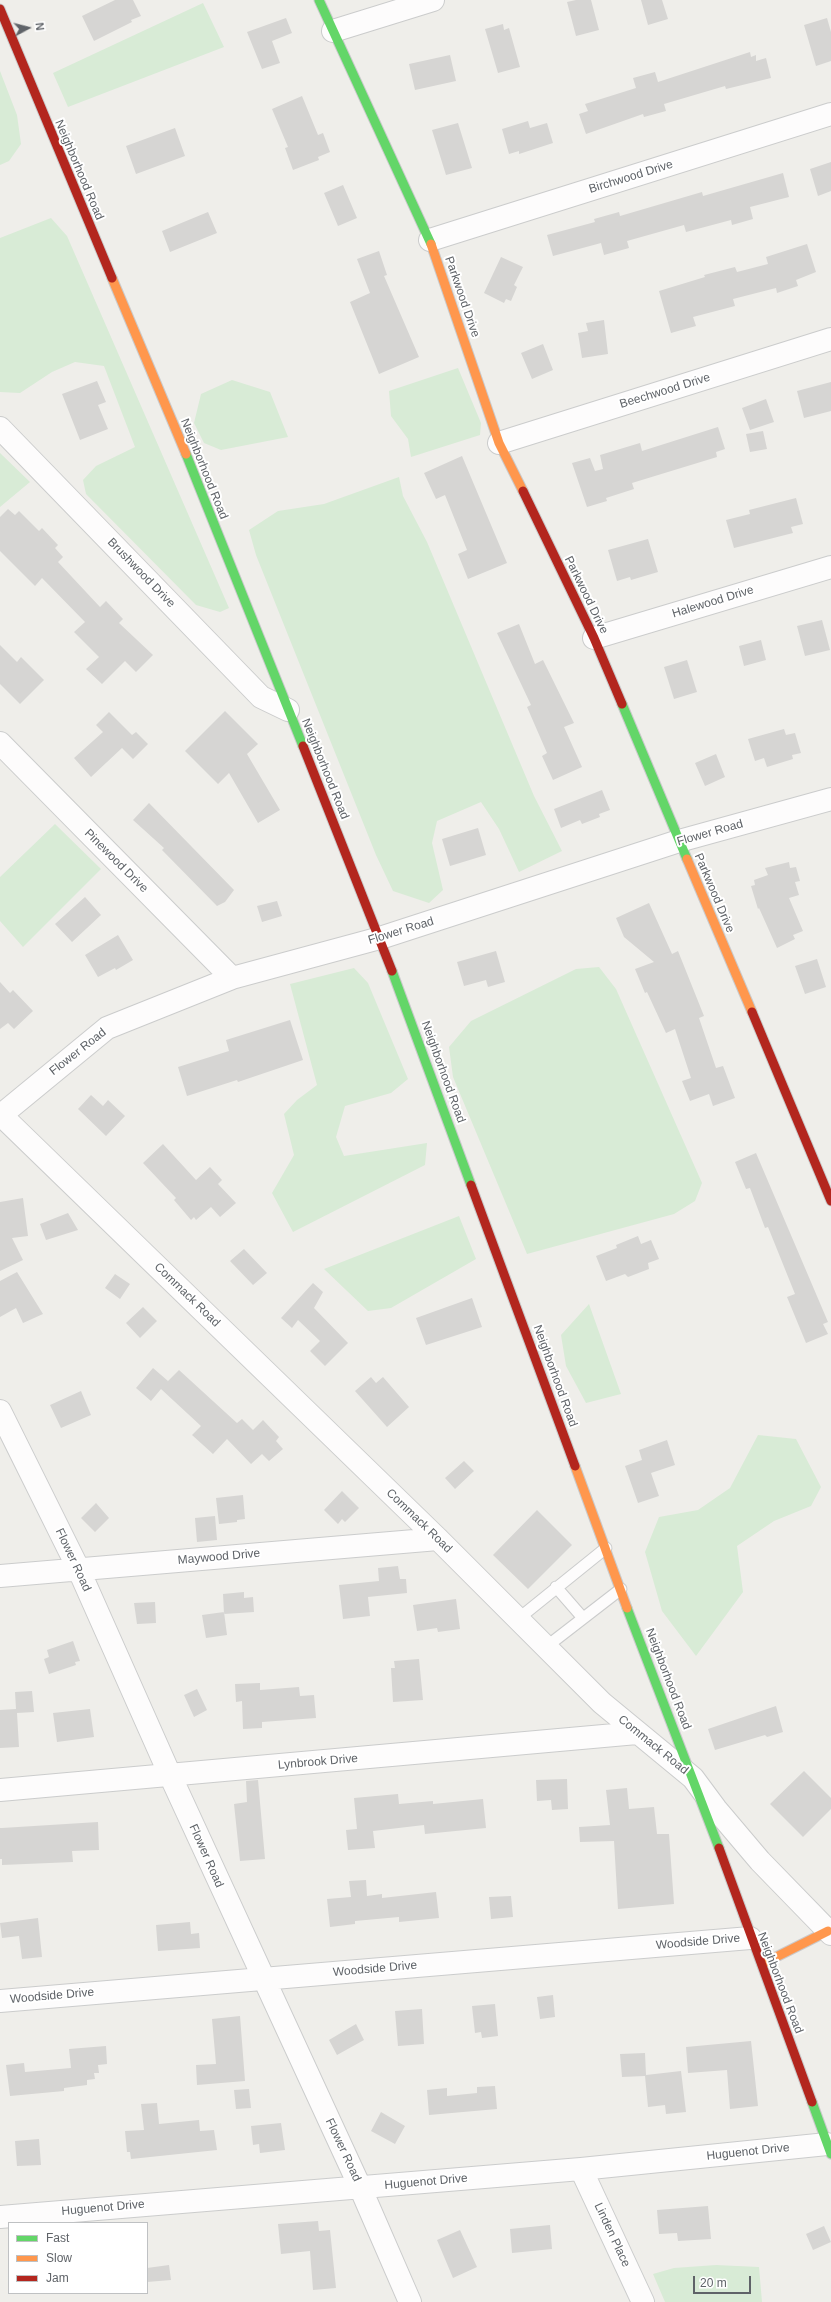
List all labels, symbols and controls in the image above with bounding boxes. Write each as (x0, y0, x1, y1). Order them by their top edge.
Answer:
north arrow (8, 8, 48, 48)
text: N (33, 22, 46, 31)
street label: Neighborhood Road (51, 118, 107, 222)
street label: Birchwood Drive (587, 157, 675, 197)
street label: Parkwood Drive (441, 255, 483, 339)
street label: Beechwood Drive (618, 370, 712, 412)
street label: Neighborhood Road (177, 417, 231, 521)
street label: Brushwood Drive (104, 535, 178, 611)
street label: Parkwood Drive (561, 554, 611, 636)
street label: Halewood Drive (670, 583, 756, 621)
street label: Neighborhood Road (298, 717, 352, 821)
street label: Flower Road (675, 817, 745, 849)
street label: Pinewood Drive (81, 826, 151, 896)
street label: Parkwood Drive (691, 851, 737, 935)
street label: Flower Road (366, 914, 436, 948)
street label: Neighborhood Road (418, 1019, 468, 1125)
street label: Flower Road (47, 1025, 109, 1079)
street label: Commack Road (151, 1260, 223, 1330)
street label: Neighborhood Road (530, 1323, 580, 1429)
street label: Commack Road (383, 1486, 455, 1556)
street label: Flower Road (52, 1526, 94, 1594)
street label: Maywood Drive (177, 1546, 261, 1568)
street label: Neighborhood Road (642, 1626, 694, 1732)
street label: Commack Road (615, 1712, 691, 1778)
street label: Lynbrook Drive (277, 1751, 359, 1773)
street label: Flower Road (186, 1822, 226, 1890)
street label: Neighborhood Road (754, 1930, 806, 2036)
street label: Woodside Drive (655, 1931, 741, 1953)
street label: Woodside Drive (332, 1958, 418, 1980)
street label: Woodside Drive (9, 1985, 95, 2007)
street label: Flower Road (322, 2116, 364, 2184)
street label: Huguenot Drive (706, 2140, 790, 2164)
street label: Huguenot Drive (384, 2171, 468, 2193)
street label: Huguenot Drive (61, 2197, 145, 2219)
street label: Linden Place (591, 2201, 633, 2269)
legend (8, 2222, 148, 2294)
text: Fast (46, 2231, 69, 2245)
text: Slow (46, 2251, 72, 2265)
scale bar (695, 2268, 753, 2294)
text: Jam (46, 2271, 69, 2285)
text: 20 m (700, 2276, 727, 2290)

